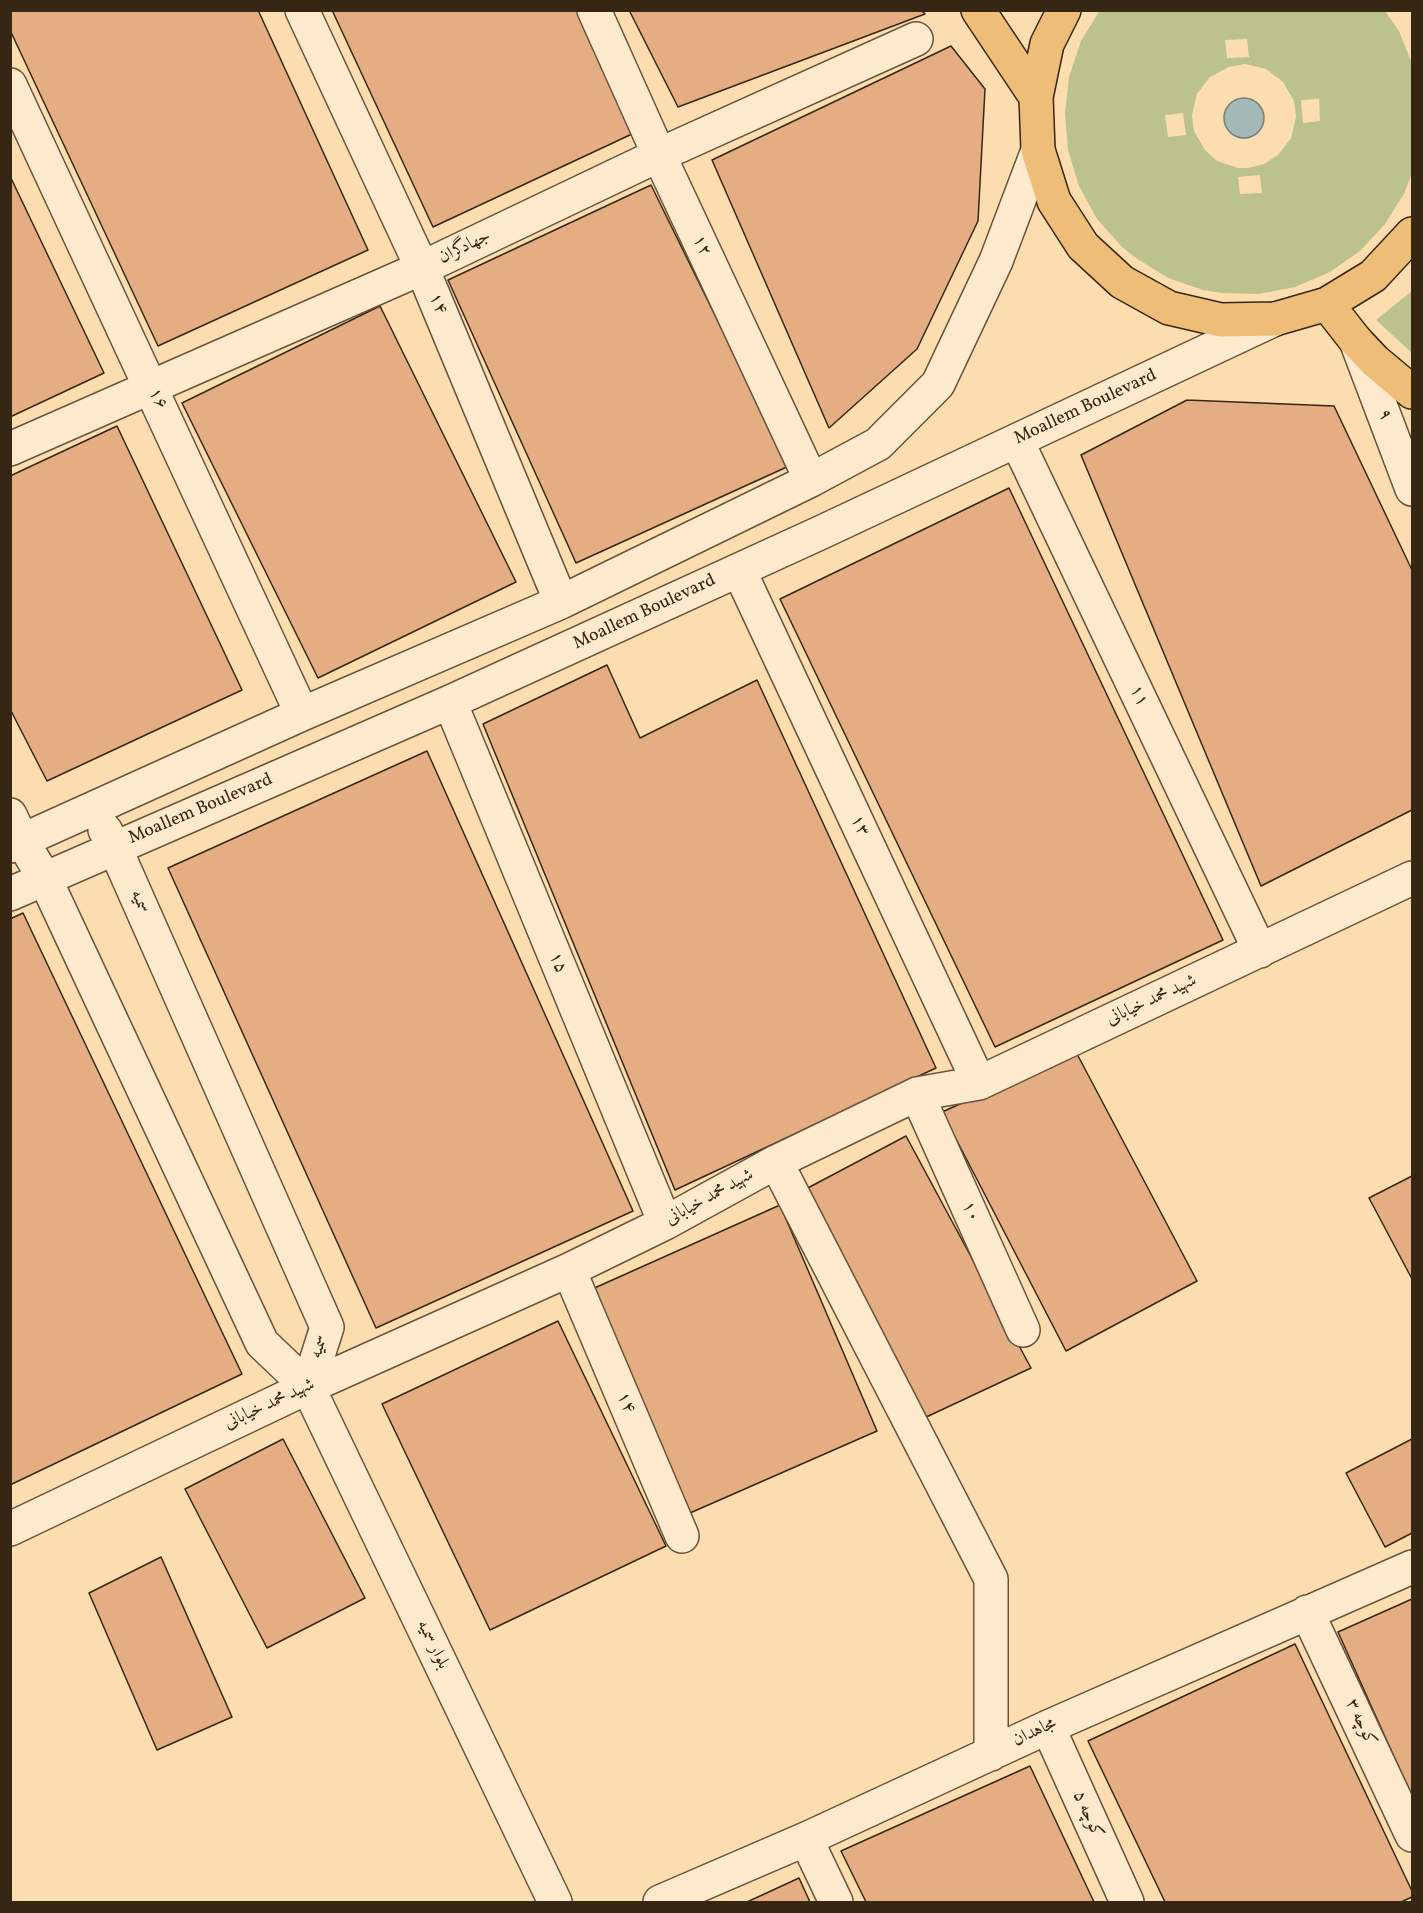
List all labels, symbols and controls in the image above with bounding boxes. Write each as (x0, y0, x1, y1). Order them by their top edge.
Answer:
street label: جهادگران (435, 226, 495, 270)
street label: ۱۲ (687, 232, 715, 260)
street label: ۱۴ (423, 290, 451, 318)
street label: Moallem Boulevard (1011, 366, 1161, 450)
street label: ۱۶ (143, 385, 171, 413)
street label: ۹ (1372, 406, 1396, 424)
street label: Moallem Boulevard (570, 571, 720, 655)
street label: ۱۱ (1124, 682, 1152, 710)
street label: Moallem Boulevard (126, 770, 276, 850)
street label: ۱۳ (845, 812, 873, 840)
street label: سمیه (124, 887, 154, 917)
street label: ۱۵ (543, 949, 571, 977)
street label: شهید محمد خیابانی (1103, 971, 1201, 1031)
street label: شهید محمد خیابانی (662, 1165, 758, 1231)
street label: ۱۰ (956, 1198, 984, 1226)
street label: سمیه (306, 1332, 334, 1362)
street label: شهید محمد خیابانی (221, 1375, 319, 1435)
street label: ۱۴ (611, 1389, 639, 1417)
street label: بلوار سمیه (411, 1617, 453, 1673)
street label: کوچه ۳ (1340, 1696, 1380, 1750)
street label: مجاهدان (1010, 1714, 1060, 1752)
street label: کوچه ۵ (1067, 1788, 1107, 1842)

